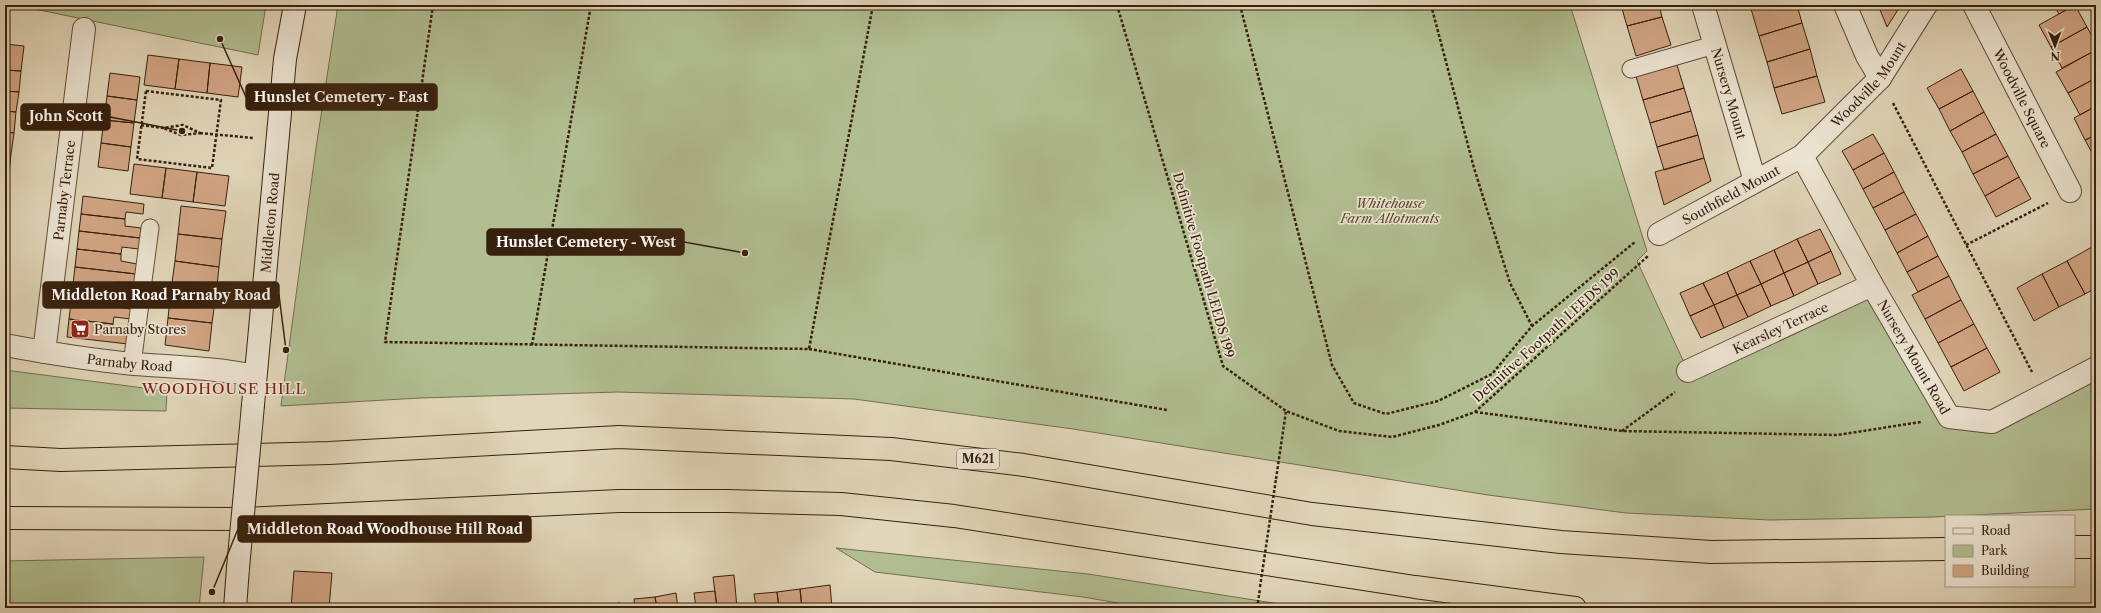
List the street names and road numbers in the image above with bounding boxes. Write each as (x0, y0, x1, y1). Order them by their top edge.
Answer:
street label: Woodville Mount (1827, 38, 1909, 131)
street label: Woodville Square (1989, 45, 2054, 151)
street label: Nursery Mount (1708, 46, 1750, 141)
street label: Parnaby Terrace (50, 139, 78, 241)
street label: Southfield Mount (1679, 161, 1783, 228)
street label: Definitive Footpath LEEDS 199 (1170, 170, 1238, 360)
street label: Middleton Road (257, 172, 282, 274)
street label: Definitive Footpath LEEDS 199 (1469, 265, 1623, 405)
street label: Nursery Mount Road (1874, 297, 1954, 417)
street label: Kearsley Terrace (1730, 299, 1831, 357)
street label: Parnaby Road (86, 351, 173, 374)
road number: M621 (957, 449, 999, 469)

